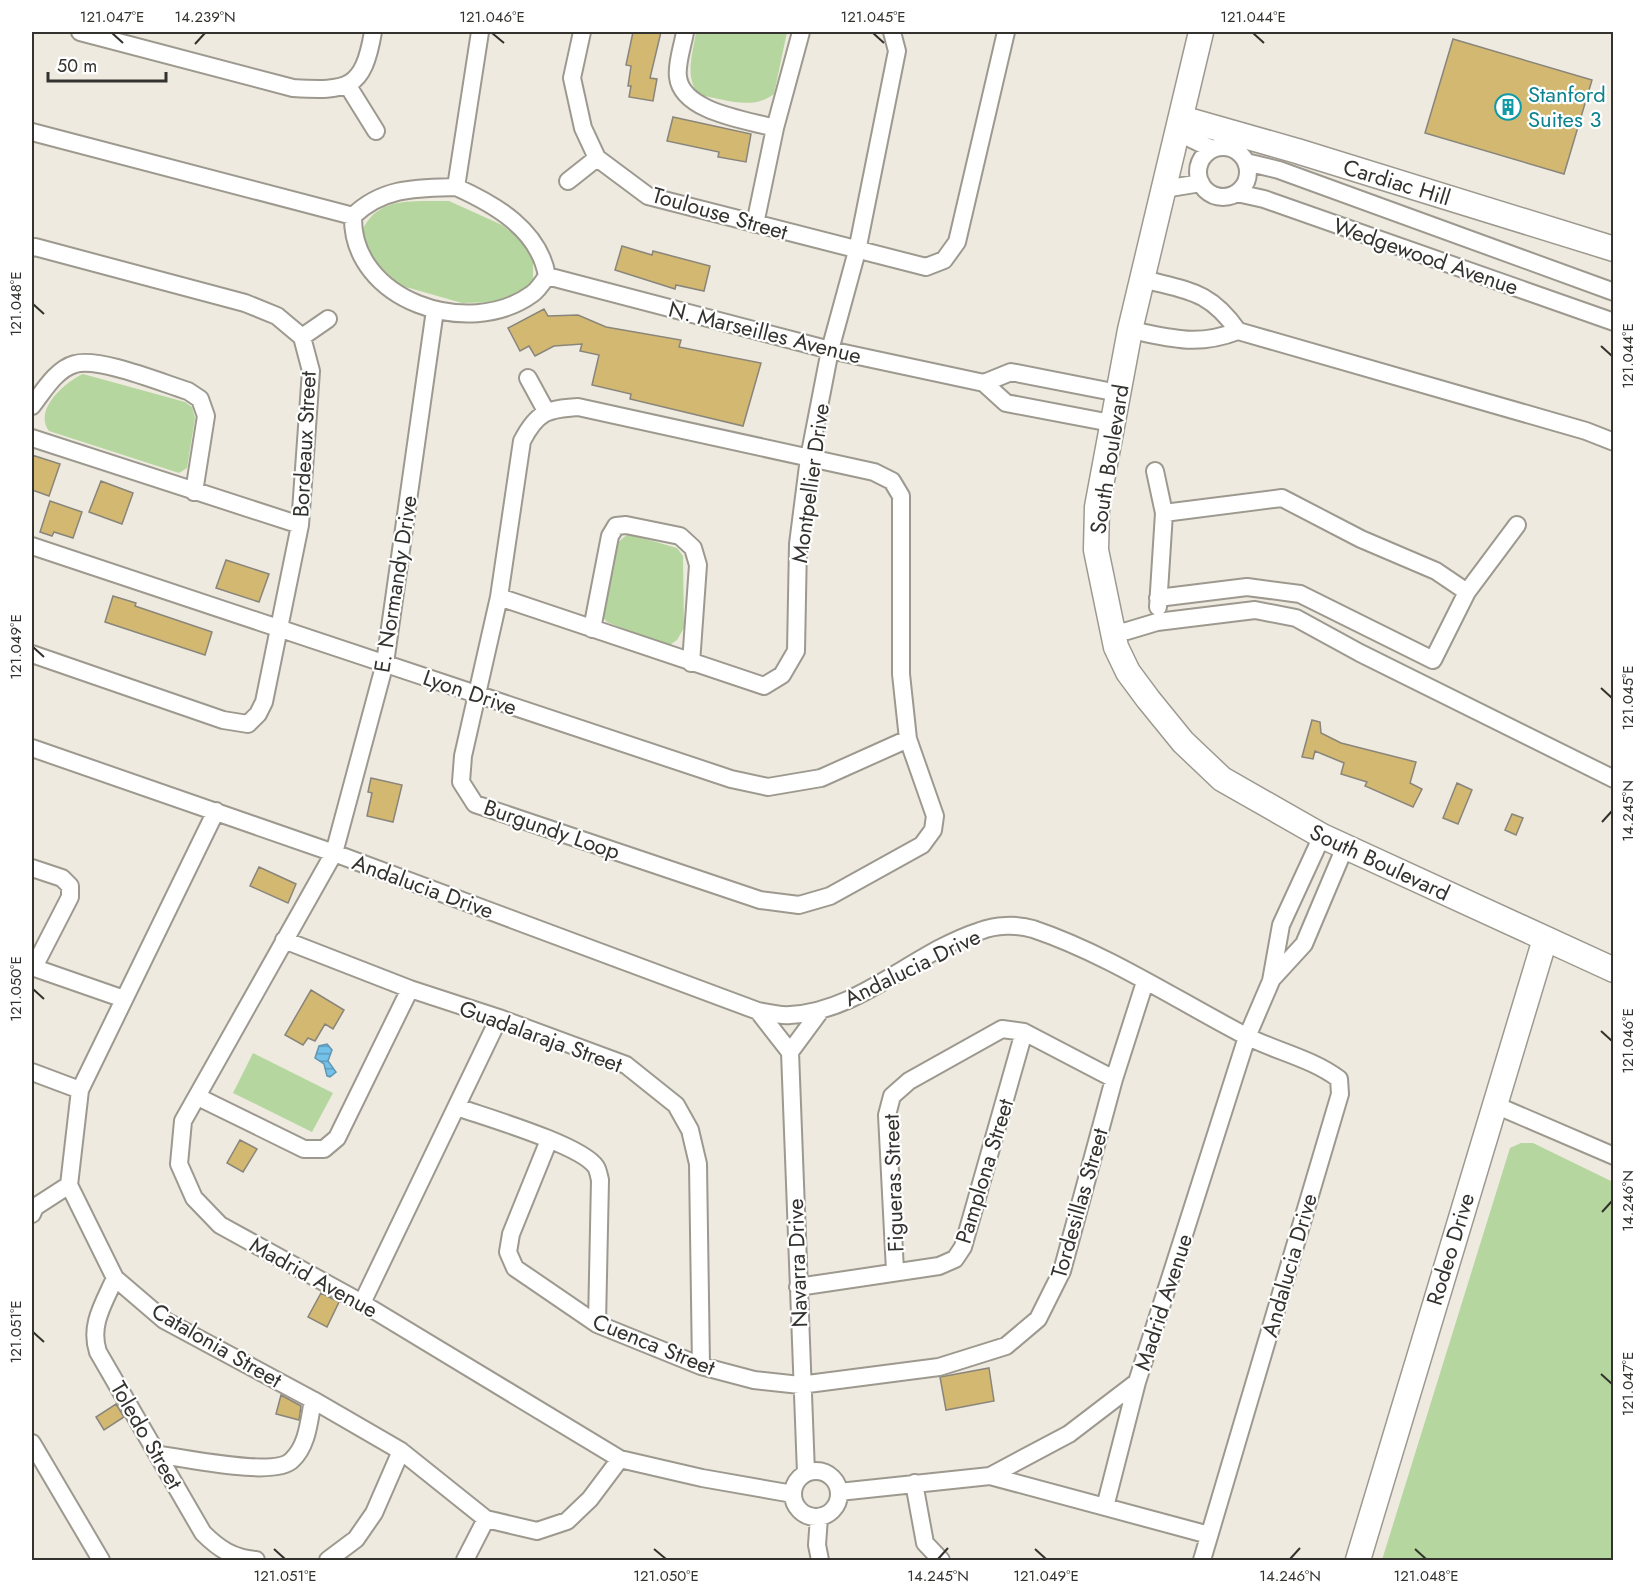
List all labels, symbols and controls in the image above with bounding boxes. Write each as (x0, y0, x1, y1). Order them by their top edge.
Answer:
text: 121.047°E (80, 6, 144, 28)
text: 14.239°N (174, 6, 236, 28)
text: 121.046°E (459, 6, 525, 28)
text: 121.045°E (840, 6, 906, 28)
text: 121.044°E (1220, 6, 1286, 28)
scale bar (48, 45, 166, 83)
text: 50 m (57, 53, 97, 79)
place label: Stanford Suites 3 (1528, 78, 1606, 135)
building icon: Stanford Suites 3 (1493, 92, 1523, 122)
street label: Cardiac Hill (1339, 151, 1455, 213)
street label: Toulouse Street (649, 178, 792, 248)
street label: Wedgewood Avenue (1329, 209, 1523, 303)
text: 121.048°E (5, 272, 27, 336)
street label: N. Marseilles Avenue (665, 293, 865, 371)
text: 121.044°E (1617, 323, 1639, 389)
street label: Bordeaux Street (284, 369, 324, 518)
street label: South Boulevard (1081, 382, 1137, 536)
street label: Montpellier Drive (783, 401, 837, 565)
street label: E. Normandy Drive (365, 493, 425, 675)
text: 121.049°E (5, 614, 27, 680)
street label: Lyon Drive (419, 661, 521, 723)
text: 121.045°E (1617, 665, 1639, 731)
text: 14.245°N (1617, 780, 1639, 842)
street label: Burgundy Loop (480, 791, 624, 867)
street label: South Boulevard (1305, 816, 1455, 908)
street label: Andalucia Drive (348, 846, 498, 926)
street label: Andalucia Drive (838, 920, 986, 1014)
text: 121.050°E (5, 956, 27, 1022)
street label: Guadalaraja Street (455, 992, 628, 1081)
text: 121.046°E (1617, 1008, 1639, 1074)
street label: Pamplona Street (947, 1094, 1021, 1247)
street label: Figueras Street (875, 1113, 911, 1253)
street label: Tordesillas Street (1042, 1124, 1116, 1282)
text: 14.246°N (1617, 1170, 1639, 1232)
street label: Andalucia Drive (1253, 1189, 1325, 1341)
street label: Rodeo Drive (1418, 1189, 1482, 1309)
street label: Navarra Drive (779, 1198, 815, 1328)
street label: Madrid Avenue (244, 1229, 384, 1325)
street label: Madrid Avenue (1126, 1230, 1200, 1374)
street label: Catalonia Street (146, 1295, 289, 1396)
text: 121.051°E (5, 1300, 27, 1364)
street label: Cuenca Street (588, 1305, 721, 1383)
text: 121.047°E (1617, 1352, 1639, 1416)
street label: Toledo Street (103, 1375, 191, 1496)
text: 121.051°E (253, 1565, 317, 1587)
text: 121.050°E (633, 1565, 699, 1587)
text: 14.245°N (907, 1565, 969, 1587)
text: 121.049°E (1013, 1565, 1079, 1587)
text: 14.246°N (1259, 1565, 1321, 1587)
text: 121.048°E (1394, 1565, 1458, 1587)

